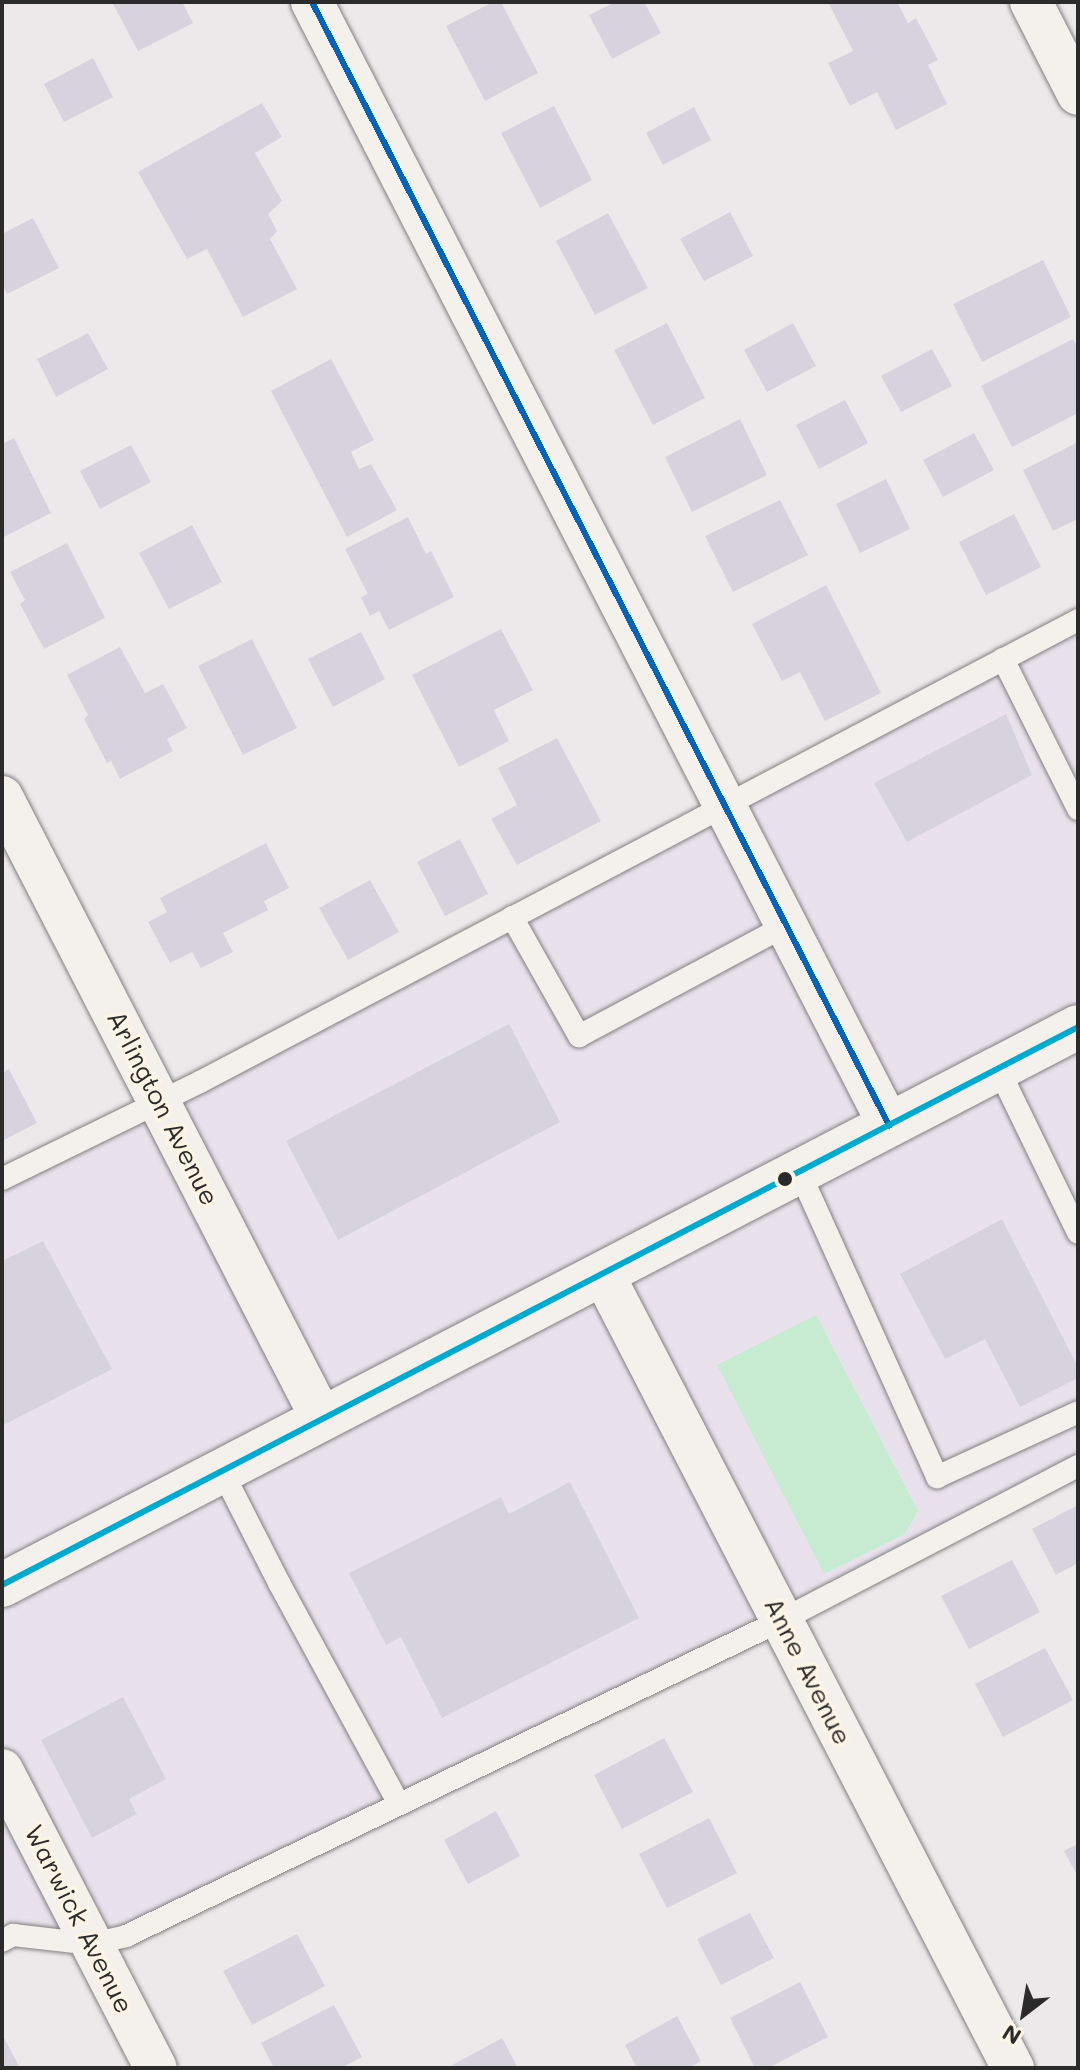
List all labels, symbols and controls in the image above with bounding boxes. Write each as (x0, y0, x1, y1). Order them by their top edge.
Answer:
street label: Arlington Avenue (100, 1005, 226, 1211)
unlabelled marker (777, 1171, 793, 1187)
street label: Anne Avenue (758, 1592, 858, 1750)
street label: Warwick Avenue (18, 1819, 140, 2019)
north arrow (984, 1974, 1064, 2054)
text: N (997, 2018, 1026, 2052)

